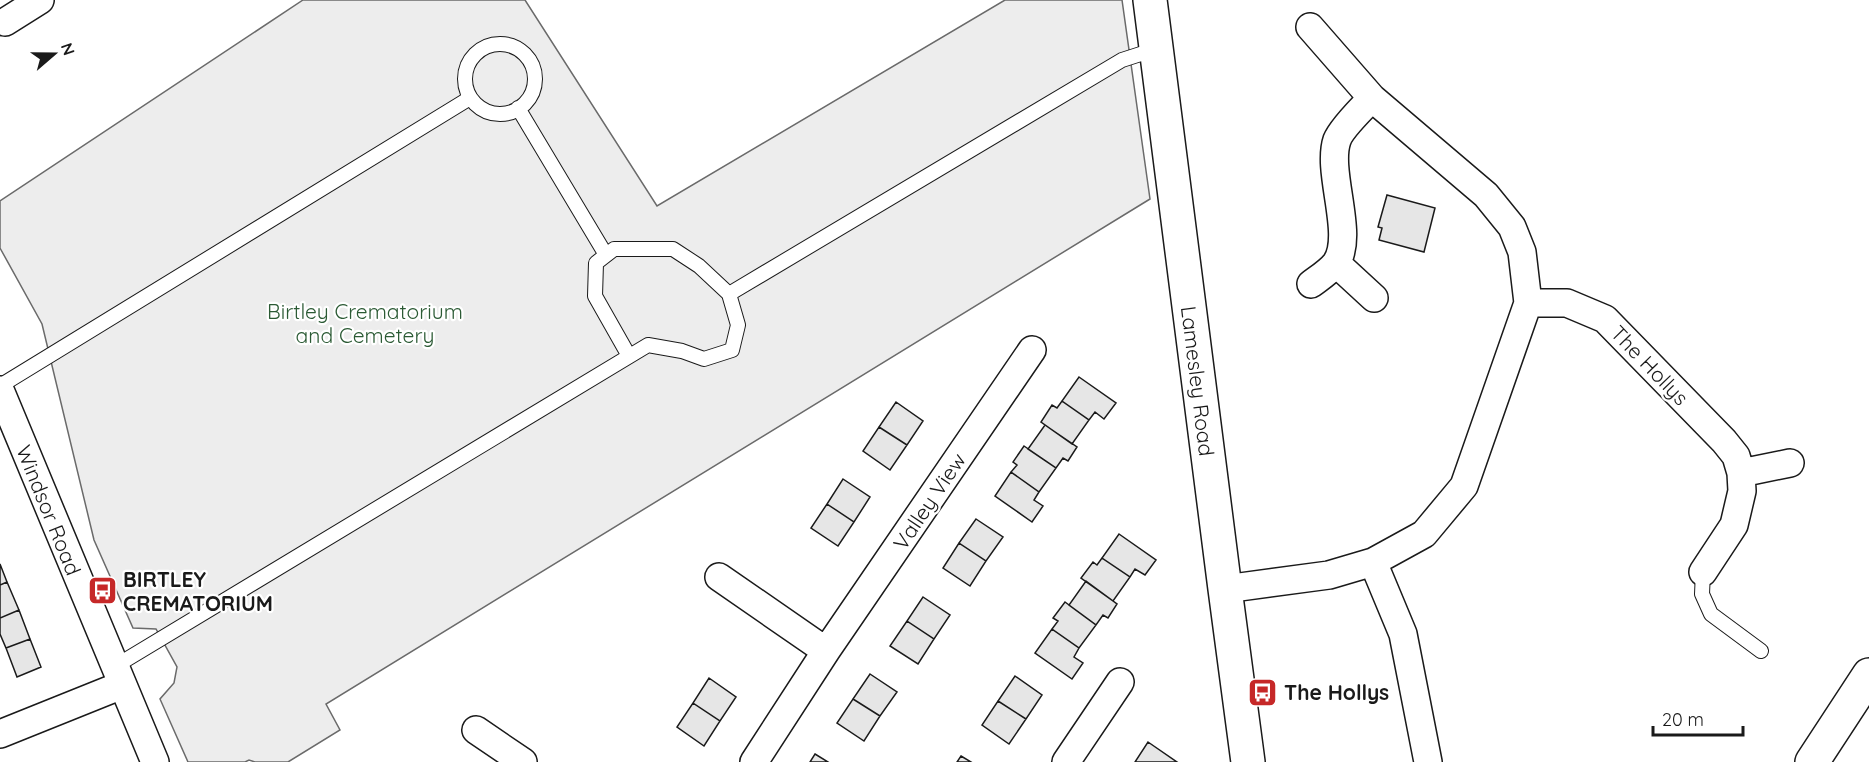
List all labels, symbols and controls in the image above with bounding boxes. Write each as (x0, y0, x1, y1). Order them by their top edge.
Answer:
north arrow (24, 24, 84, 84)
text: N (57, 40, 80, 58)
park label: Birtley Crematorium and Cemetery (267, 298, 463, 348)
street label: Lamesley Road (1176, 305, 1220, 457)
street label: The Hollys (1606, 320, 1694, 410)
street label: Windsor Road (11, 441, 87, 579)
street label: Valley View (887, 447, 971, 554)
place label: BIRTLEY CREMATORIUM (123, 566, 273, 616)
bus stop icon: BIRTLEY CREMATORIUM (86, 575, 118, 607)
bus stop icon: The Hollys (1247, 676, 1279, 708)
place label: The Hollys (1284, 679, 1389, 705)
scale bar (1653, 699, 1743, 737)
text: 20 m (1662, 708, 1704, 731)

